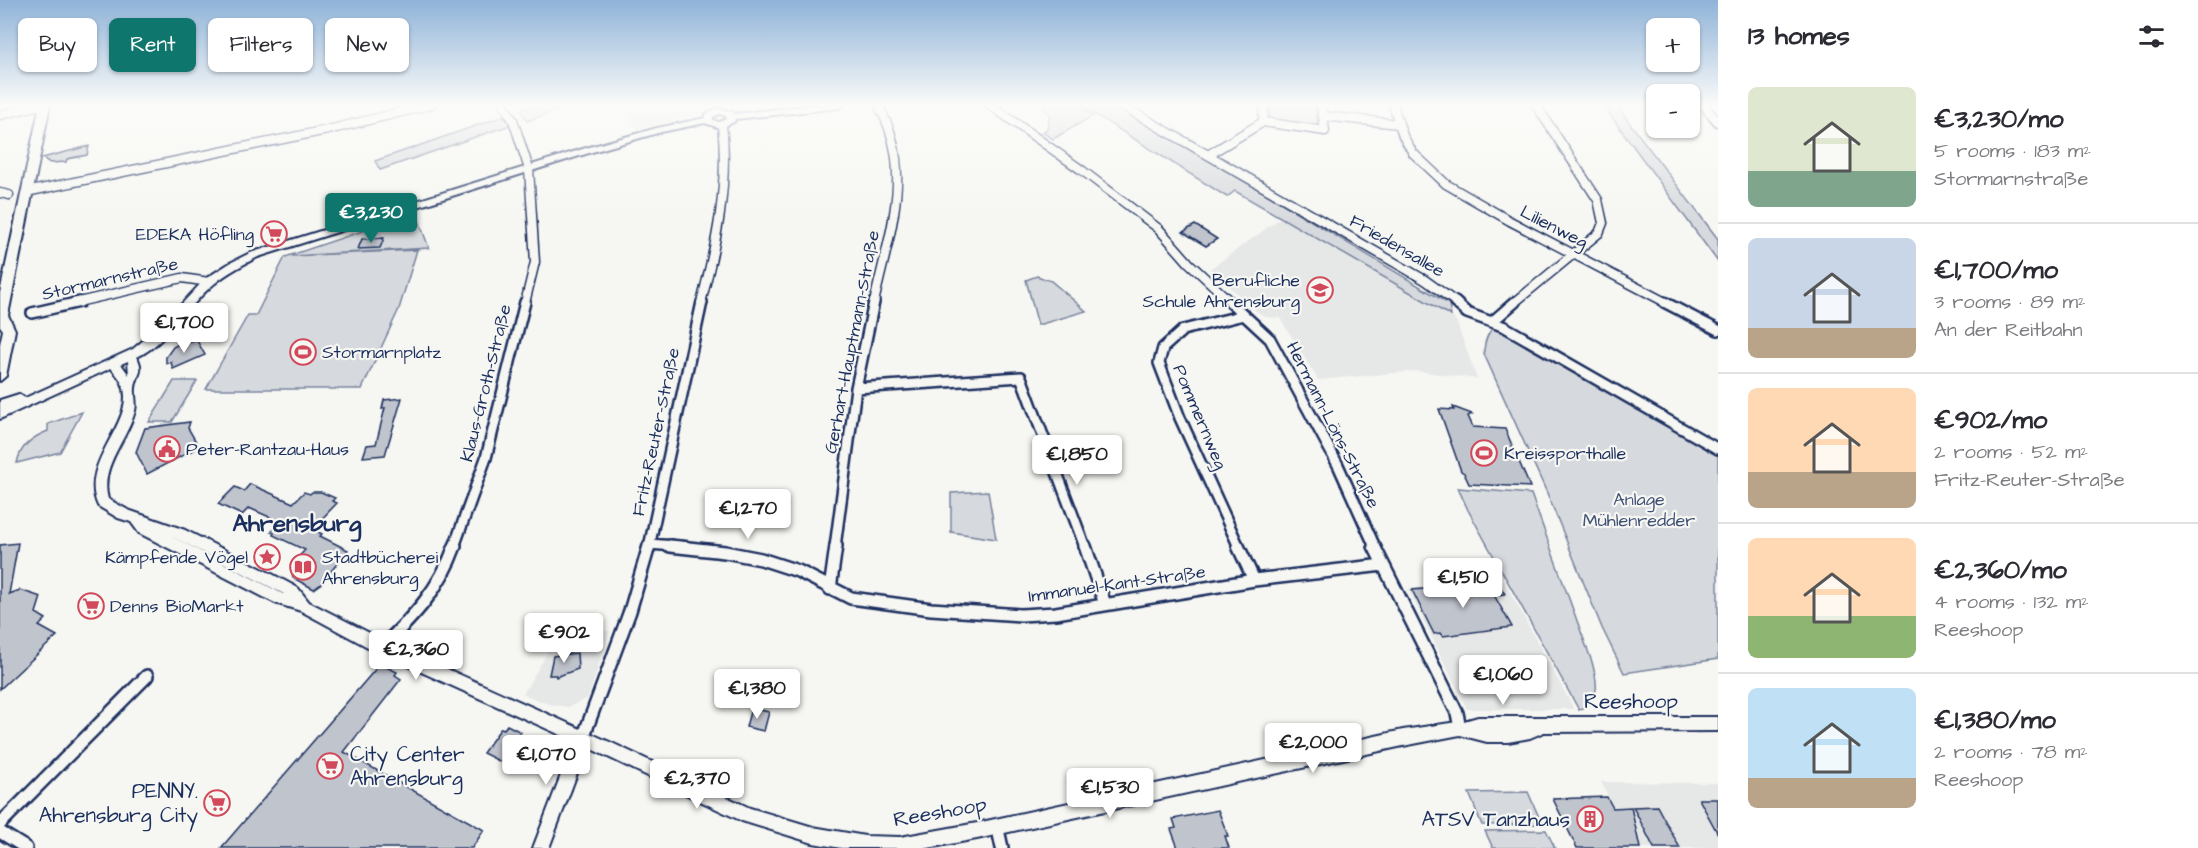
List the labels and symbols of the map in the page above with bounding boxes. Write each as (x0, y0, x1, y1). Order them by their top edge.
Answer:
pin: €3,230 (322, 193, 420, 244)
street label: Lilienweg (1515, 199, 1592, 256)
street label: Friedensallee (1345, 209, 1449, 283)
supermarket icon: EDEKA Höfling (259, 219, 289, 249)
place label: EDEKA Höfling (136, 222, 254, 248)
street label: Gerhart-Hauptmann-Straße (818, 228, 886, 456)
street label: Stormarnstraße (39, 251, 181, 307)
place label: Berufliche Schule Ahrensburg (1143, 268, 1300, 315)
school or university icon: Berufliche Schule Ahrensburg (1305, 275, 1335, 305)
street label: Klaus-Groth-Straße (454, 301, 518, 464)
pin: €1,700 (135, 303, 233, 354)
sports icon: Stormarnplatz (288, 337, 318, 367)
street label: Hermann-Löns-Straße (1280, 337, 1386, 513)
place label: Stormarnplatz (322, 340, 441, 365)
street label: Fritz-Reuter-Straße (626, 345, 686, 519)
street label: Pommernweg (1166, 361, 1233, 474)
public building icon: Peter-Rantzau-Haus (152, 434, 182, 464)
pin: €1,850 (1028, 435, 1126, 486)
place label: Peter-Rantzau-Haus (186, 437, 349, 462)
sports icon: Kreissporthalle (1469, 438, 1499, 468)
place label: Kreissporthalle (1504, 441, 1626, 466)
park label: Anlage Mühlenredder (1583, 487, 1695, 533)
pin: €1,270 (699, 489, 797, 540)
district label: Ahrensburg (233, 507, 362, 542)
place icon: Kämpfende Vögel (252, 542, 282, 572)
place label: Kämpfende Vögel (105, 545, 248, 571)
place label: Stadtbücherei Ahrensburg (322, 545, 438, 592)
library icon: Stadtbücherei Ahrensburg (288, 552, 318, 582)
pin: €1,510 (1414, 558, 1512, 609)
street label: Immanuel-Kant-Straße (1027, 559, 1207, 609)
supermarket icon: Denns BioMarkt (76, 591, 106, 621)
place label: Denns BioMarkt (110, 594, 244, 619)
pin: €902 (528, 613, 600, 664)
pin: €2,360 (367, 630, 465, 681)
pin: €1,060 (1454, 655, 1552, 706)
pin: €1,380 (708, 669, 806, 720)
street label: Reeshoop (1584, 687, 1678, 717)
pin: €2,000 (1264, 723, 1362, 774)
pin: €1,070 (497, 735, 595, 786)
place label: City Center Ahrensburg (350, 740, 465, 795)
supermarket icon: City Center Ahrensburg (315, 751, 345, 781)
pin: €2,370 (648, 759, 746, 810)
pin: €1,530 (1061, 768, 1159, 819)
place label: PENNY. Ahrensburg City (39, 777, 198, 832)
supermarket icon: PENNY. Ahrensburg City (202, 788, 232, 818)
street label: Reeshoop (891, 790, 989, 835)
building icon: ATSV Tanzhaus (1575, 804, 1605, 834)
place label: ATSV Tanzhaus (1421, 805, 1570, 834)

